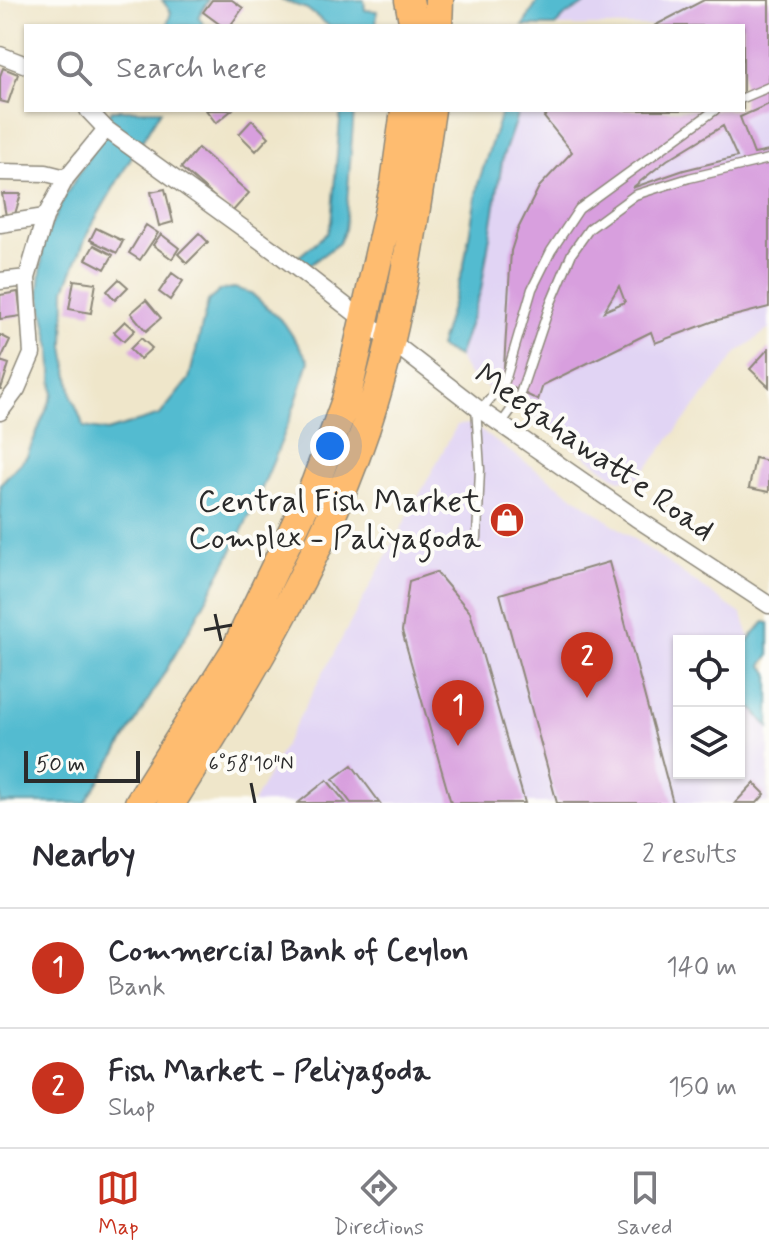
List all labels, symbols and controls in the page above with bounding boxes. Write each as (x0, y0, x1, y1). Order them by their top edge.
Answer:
search box (24, 24, 745, 112)
icon: search (52, 46, 96, 90)
text: Search here (116, 49, 267, 88)
street label: Meegahawatte Road (464, 354, 722, 554)
your location (310, 426, 350, 466)
place label: Central Fish Market Complex - Paliyagoda (188, 481, 482, 563)
shop icon: Central Fish Market Complex - Paliyagoda (488, 501, 526, 539)
pin: 2 (561, 632, 613, 698)
map controls (673, 635, 745, 779)
button: locate (673, 635, 745, 707)
pin: 1 (432, 680, 484, 746)
button: layers (673, 707, 745, 779)
scale bar (24, 747, 140, 783)
text: 50 m (36, 751, 85, 779)
text: 6°58'10"N (208, 751, 294, 778)
text: Nearby (32, 833, 136, 878)
text: 2 results (642, 838, 737, 872)
text: Commercial Bank of Ceylon (108, 932, 469, 971)
text: 1 (52, 951, 64, 985)
text: 140 m (666, 951, 737, 985)
text: Bank (108, 971, 165, 1005)
text: Fish Market - Peliyagoda (108, 1052, 430, 1091)
text: 2 (52, 1071, 64, 1105)
text: 150 m (668, 1071, 737, 1105)
text: Shop (108, 1091, 156, 1125)
tab: Map (96, 1166, 140, 1242)
tab: Directions (333, 1166, 424, 1242)
tab: Saved (617, 1166, 672, 1242)

